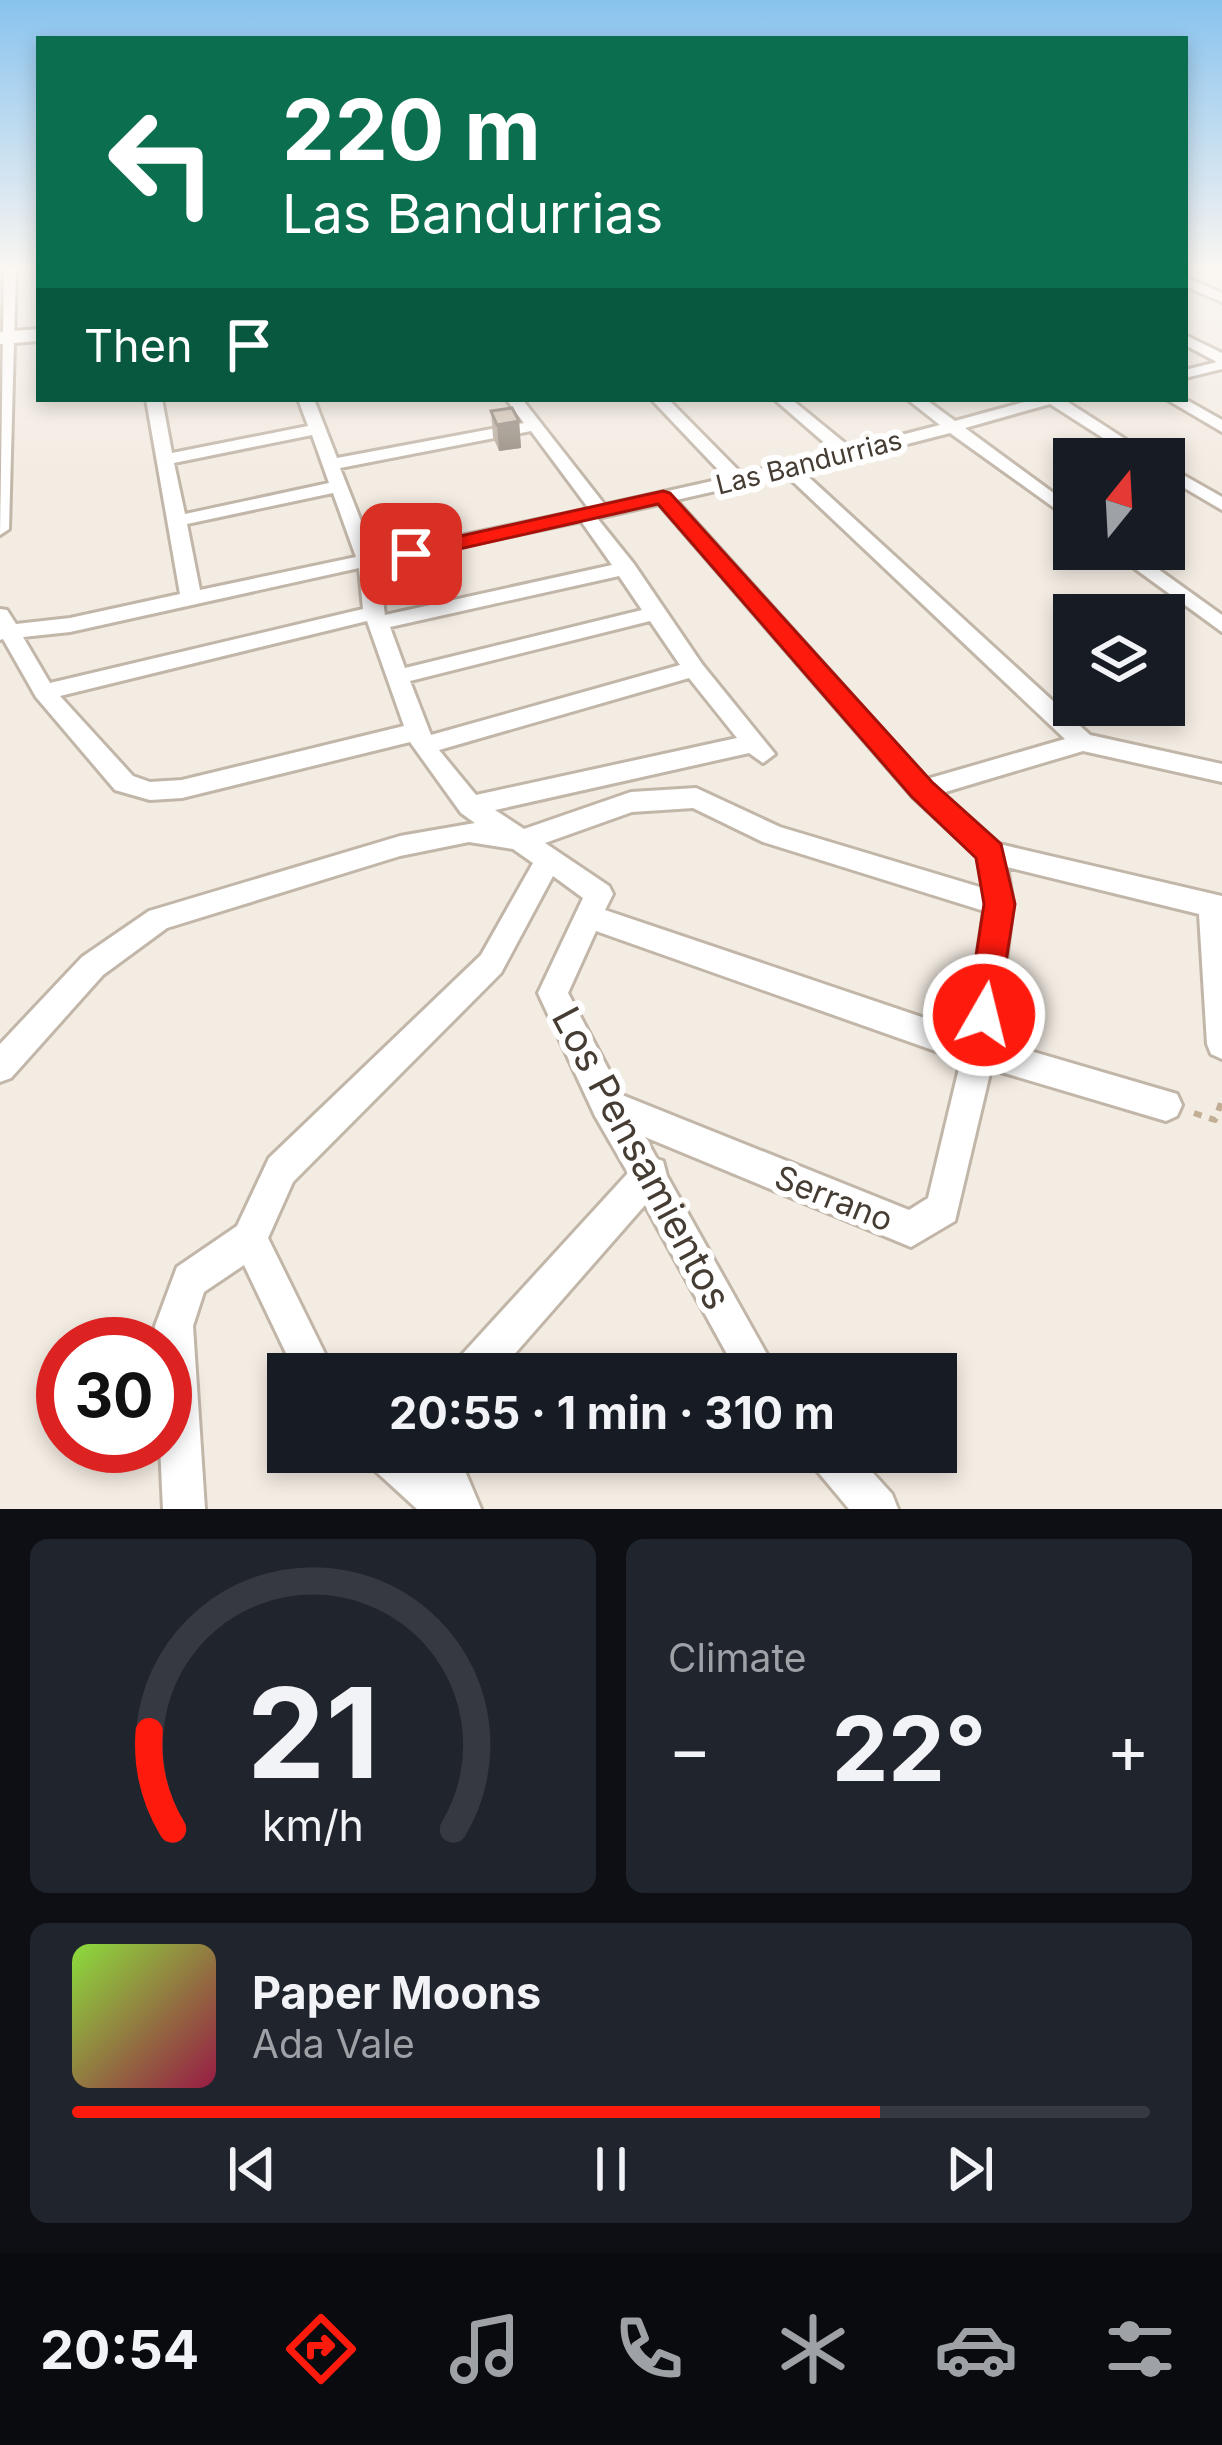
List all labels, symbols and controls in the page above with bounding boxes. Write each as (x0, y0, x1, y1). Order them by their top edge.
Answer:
text: 220 m (282, 79, 541, 180)
icon: left (84, 84, 240, 240)
text: Las Bandurrias (282, 181, 663, 246)
icon: arrive (216, 312, 282, 378)
text: Then (84, 318, 192, 373)
street label: Las Bandurrias (712, 423, 905, 502)
north arrow (1053, 438, 1185, 570)
map controls (1053, 438, 1185, 726)
pin (360, 503, 462, 605)
icon: arrive (378, 521, 444, 587)
button: layers (1053, 594, 1185, 726)
position arrow (921, 952, 1047, 1078)
street label: Los Pensamientos (543, 999, 742, 1317)
street label: Serrano (769, 1156, 899, 1240)
speed limit sign: 30 (36, 1317, 192, 1473)
text: 20:55 · 1 min · 310 m (389, 1385, 835, 1440)
text: Climate (668, 1634, 807, 1681)
text: 21 (247, 1657, 379, 1808)
text: 22° (832, 1694, 986, 1803)
text: − (668, 1709, 712, 1789)
text: + (1106, 1709, 1150, 1789)
text: km/h (262, 1799, 364, 1851)
text: Paper Moons (252, 1965, 541, 2020)
text: Ada Vale (252, 2020, 415, 2067)
icon: previous (219, 2136, 285, 2202)
icon: pause (578, 2136, 644, 2202)
icon: next (937, 2136, 1003, 2202)
icon: directions (279, 2307, 363, 2391)
icon: music (443, 2307, 527, 2391)
icon: phone (607, 2307, 691, 2391)
icon: climate (771, 2307, 855, 2391)
icon: car (934, 2307, 1018, 2391)
icon: filters (1098, 2307, 1182, 2391)
text: 20:54 (40, 2317, 199, 2382)

